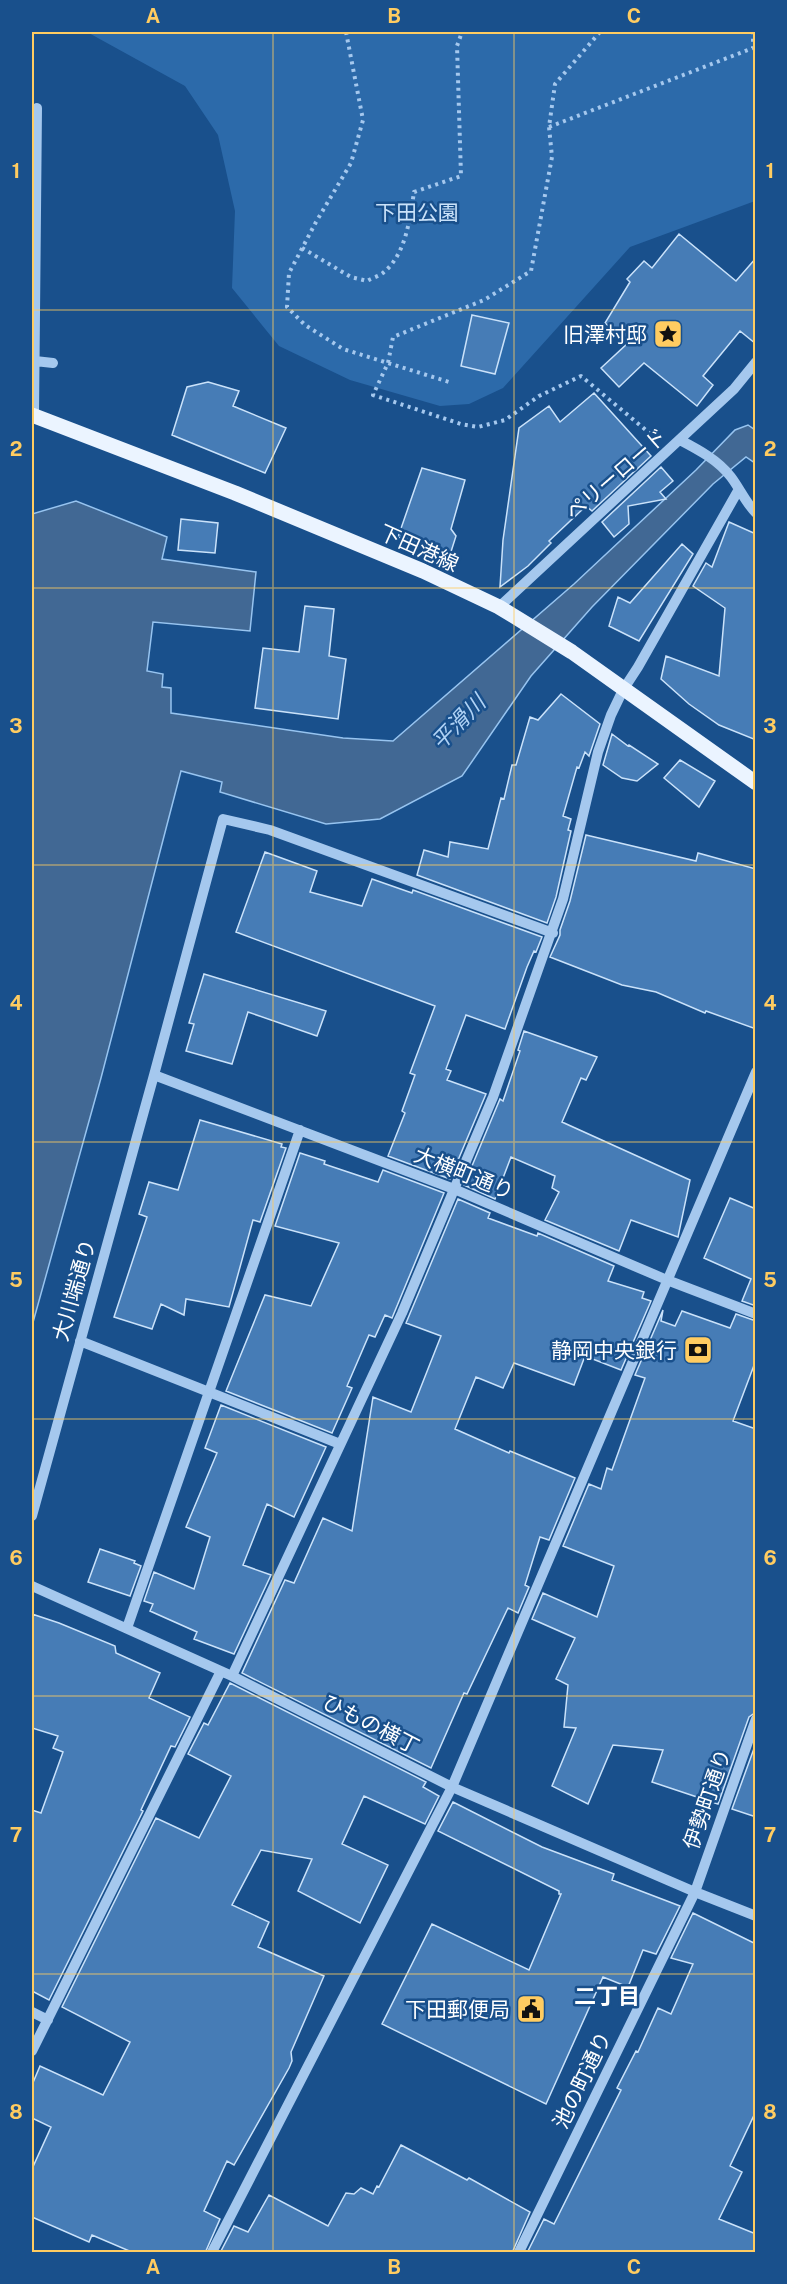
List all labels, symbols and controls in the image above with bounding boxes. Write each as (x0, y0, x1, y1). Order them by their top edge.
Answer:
text: A (146, 4, 160, 28)
text: B (387, 4, 401, 28)
text: C (627, 4, 641, 28)
text: 1 (12, 159, 20, 183)
text: 1 (766, 159, 774, 183)
park label: 下田公園 (375, 200, 459, 225)
place icon: 旧澤村邸 (652, 318, 684, 350)
place label: 旧澤村邸 (563, 322, 647, 347)
street label: ペリーロード (560, 423, 672, 525)
text: 2 (10, 437, 22, 461)
text: 2 (764, 437, 776, 461)
street label: 下田港線 (376, 519, 462, 577)
water label: 平滑川 (426, 688, 492, 755)
text: 3 (9, 714, 23, 738)
text: 3 (763, 714, 777, 738)
text: 4 (9, 991, 23, 1015)
text: 4 (763, 991, 777, 1015)
street label: 大横町通り (411, 1142, 517, 1204)
street label: 大川端通り (48, 1236, 100, 1344)
text: 5 (9, 1268, 23, 1292)
text: 5 (763, 1268, 777, 1292)
bank icon: 静岡中央銀行 (682, 1334, 714, 1366)
place label: 静岡中央銀行 (551, 1338, 677, 1363)
text: 6 (9, 1546, 23, 1570)
text: 6 (763, 1546, 777, 1570)
street label: ひもの横丁 (319, 1689, 423, 1759)
street label: 伊勢町通り (678, 1745, 736, 1853)
text: 7 (10, 1823, 22, 1847)
text: 7 (764, 1823, 776, 1847)
district label: 二丁目 (574, 1983, 640, 2009)
public building icon: 下田郵便局 (515, 1993, 547, 2025)
place label: 下田郵便局 (405, 1997, 510, 2022)
street label: 池の町通り (548, 2027, 616, 2133)
text: 8 (9, 2100, 23, 2124)
text: 8 (763, 2100, 777, 2124)
text: A (146, 2255, 160, 2279)
text: B (387, 2255, 401, 2279)
text: C (627, 2255, 641, 2279)

